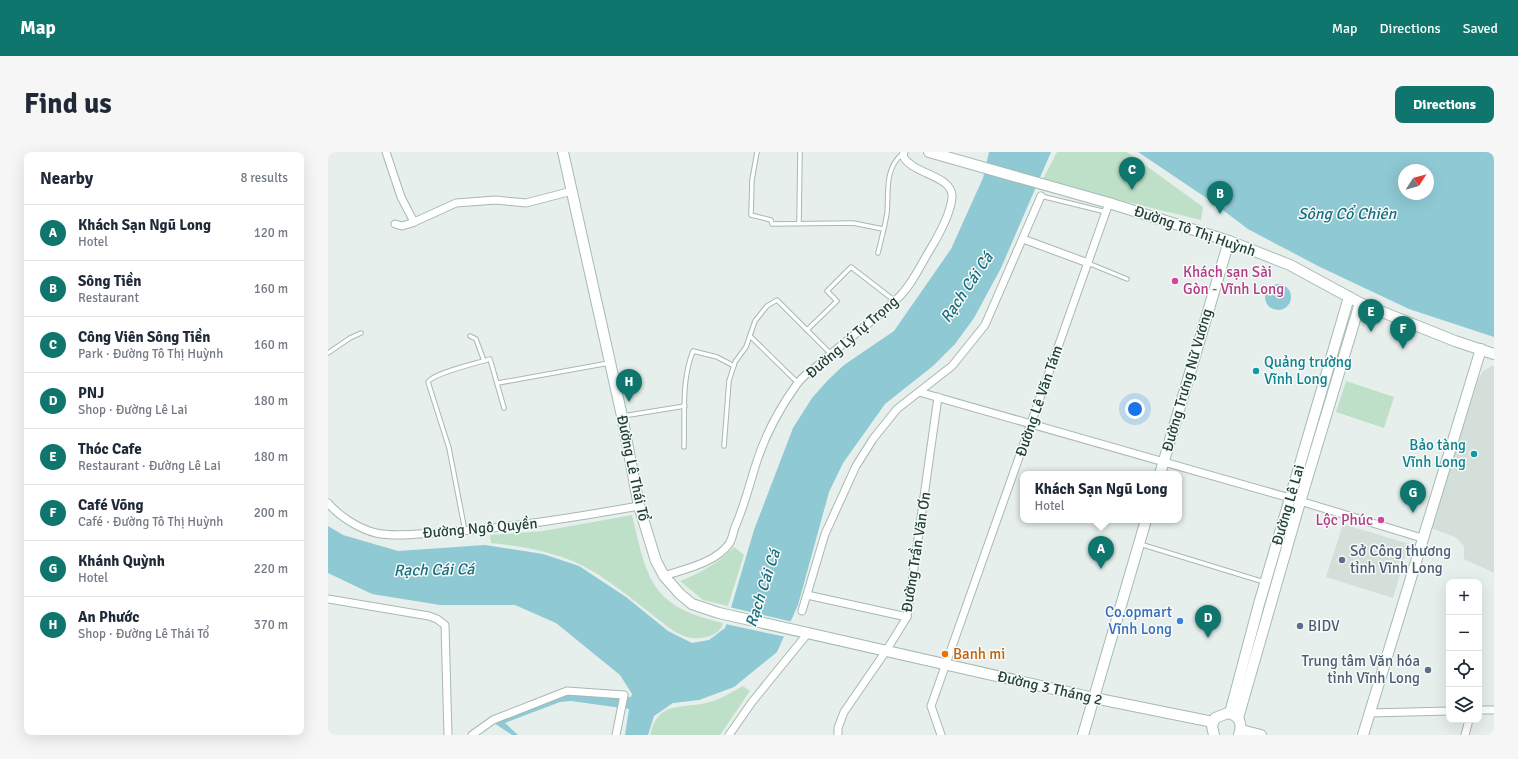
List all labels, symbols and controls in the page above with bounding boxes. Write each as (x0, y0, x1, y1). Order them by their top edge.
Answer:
text: Map (20, 16, 56, 40)
text: Map (1332, 20, 1358, 37)
text: Directions (1380, 20, 1441, 37)
text: Saved (1463, 20, 1498, 37)
button: Directions (1395, 86, 1494, 123)
text: Find us (24, 87, 112, 121)
pin: C (1119, 157, 1145, 190)
north arrow (1398, 164, 1434, 200)
text: Nearby (40, 168, 93, 189)
text: 8 results (240, 170, 288, 186)
pin: B (1207, 181, 1233, 214)
street label: Đường Tô Thị Huỳnh (1132, 202, 1258, 260)
water label: Sông Cổ Chiên (1298, 204, 1398, 224)
text: Khách Sạn Ngũ Long (78, 216, 211, 234)
text: A (49, 225, 57, 241)
text: 120 m (254, 225, 288, 241)
text: Hotel (78, 234, 108, 250)
water label: Rạch Cái Cá (936, 248, 998, 327)
place label: Khách sạn Sài Gòn - Vĩnh Long (1183, 263, 1284, 298)
text: Sông Tiền (78, 272, 142, 290)
marker: Khách sạn Sài Gòn - Vĩnh Long (1170, 276, 1180, 286)
text: B (49, 281, 57, 297)
text: 160 m (254, 281, 288, 297)
text: Restaurant (78, 290, 139, 306)
street label: Đường Lý Tự Trọng (802, 292, 902, 382)
pin: E (1358, 299, 1384, 332)
street label: Đường Trưng Nữ Vương (1158, 306, 1216, 453)
pin: F (1390, 316, 1416, 349)
text: Công Viên Sông Tiền (78, 328, 210, 346)
text: C (49, 337, 57, 353)
text: 160 m (254, 337, 288, 353)
street label: Đường Lê Văn Tám (1012, 343, 1067, 459)
text: Park · Đường Tô Thị Huỳnh (78, 346, 223, 362)
place label: Quảng trường Vĩnh Long (1264, 353, 1352, 388)
marker: Quảng trường Vĩnh Long (1251, 366, 1261, 376)
pin: H (616, 369, 642, 402)
text: PNJ (78, 384, 104, 402)
text: D (49, 393, 57, 409)
text: 180 m (254, 393, 288, 409)
your location (1125, 399, 1145, 419)
text: Shop · Đường Lê Lai (78, 402, 188, 418)
street label: Đường Lê Thái Tổ (613, 413, 653, 523)
place label: Bảo tàng Vĩnh Long (1402, 436, 1466, 471)
text: Thóc Cafe (78, 440, 142, 458)
text: E (49, 449, 57, 465)
text: 180 m (254, 449, 288, 465)
marker: Bảo tàng Vĩnh Long (1469, 449, 1479, 459)
text: Restaurant · Đường Lê Lai (78, 458, 221, 474)
street label: Đường Lê Lai (1268, 463, 1308, 547)
popup (1020, 471, 1182, 523)
text: Khách Sạn Ngũ Long (1035, 480, 1167, 498)
pin: G (1400, 480, 1426, 513)
street label: Đường Trần Văn Ơn (898, 490, 934, 614)
text: Café Võng (78, 496, 143, 514)
text: Hotel (1035, 498, 1065, 514)
text: F (50, 505, 56, 521)
text: 200 m (254, 505, 288, 521)
place label: Lộc Phúc (1315, 511, 1373, 529)
text: Café · Đường Tô Thị Huỳnh (78, 514, 223, 530)
street label: Đường Ngô Quyền (422, 514, 538, 542)
marker: Lộc Phúc (1376, 515, 1386, 525)
pin: A (1088, 536, 1114, 569)
place label: Sở Công thương tỉnh Vĩnh Long (1350, 542, 1451, 577)
water label: Rạch Cái Cá (741, 546, 785, 630)
text: Khánh Quỳnh (78, 552, 165, 570)
marker: Sở Công thương tỉnh Vĩnh Long (1337, 555, 1347, 565)
water label: Rạch Cái Cá (394, 559, 475, 581)
text: G (49, 561, 57, 577)
text: 220 m (254, 561, 288, 577)
text: Hotel (78, 570, 108, 586)
map controls (1446, 579, 1482, 723)
button: + (1446, 579, 1482, 615)
place label: Co.opmart Vĩnh Long (1105, 603, 1172, 638)
pin: D (1195, 605, 1221, 638)
text: An Phước (78, 608, 139, 626)
button: − (1446, 615, 1482, 651)
marker: Co.opmart Vĩnh Long (1175, 616, 1185, 626)
text: H (49, 617, 57, 633)
text: 370 m (254, 617, 288, 633)
place label: BIDV (1308, 617, 1340, 635)
marker: BIDV (1295, 621, 1305, 631)
text: Shop · Đường Lê Thái Tổ (78, 626, 209, 642)
place label: Banh mi (953, 645, 1005, 663)
marker: Banh mi (940, 649, 950, 659)
button: locate (1446, 651, 1482, 687)
place label: Trung tâm Văn hóa tỉnh Vĩnh Long (1301, 652, 1420, 687)
marker: Trung tâm Văn hóa tỉnh Vĩnh Long (1423, 665, 1433, 675)
street label: Đường 3 Tháng 2 (996, 667, 1104, 709)
button: layers (1446, 687, 1482, 723)

